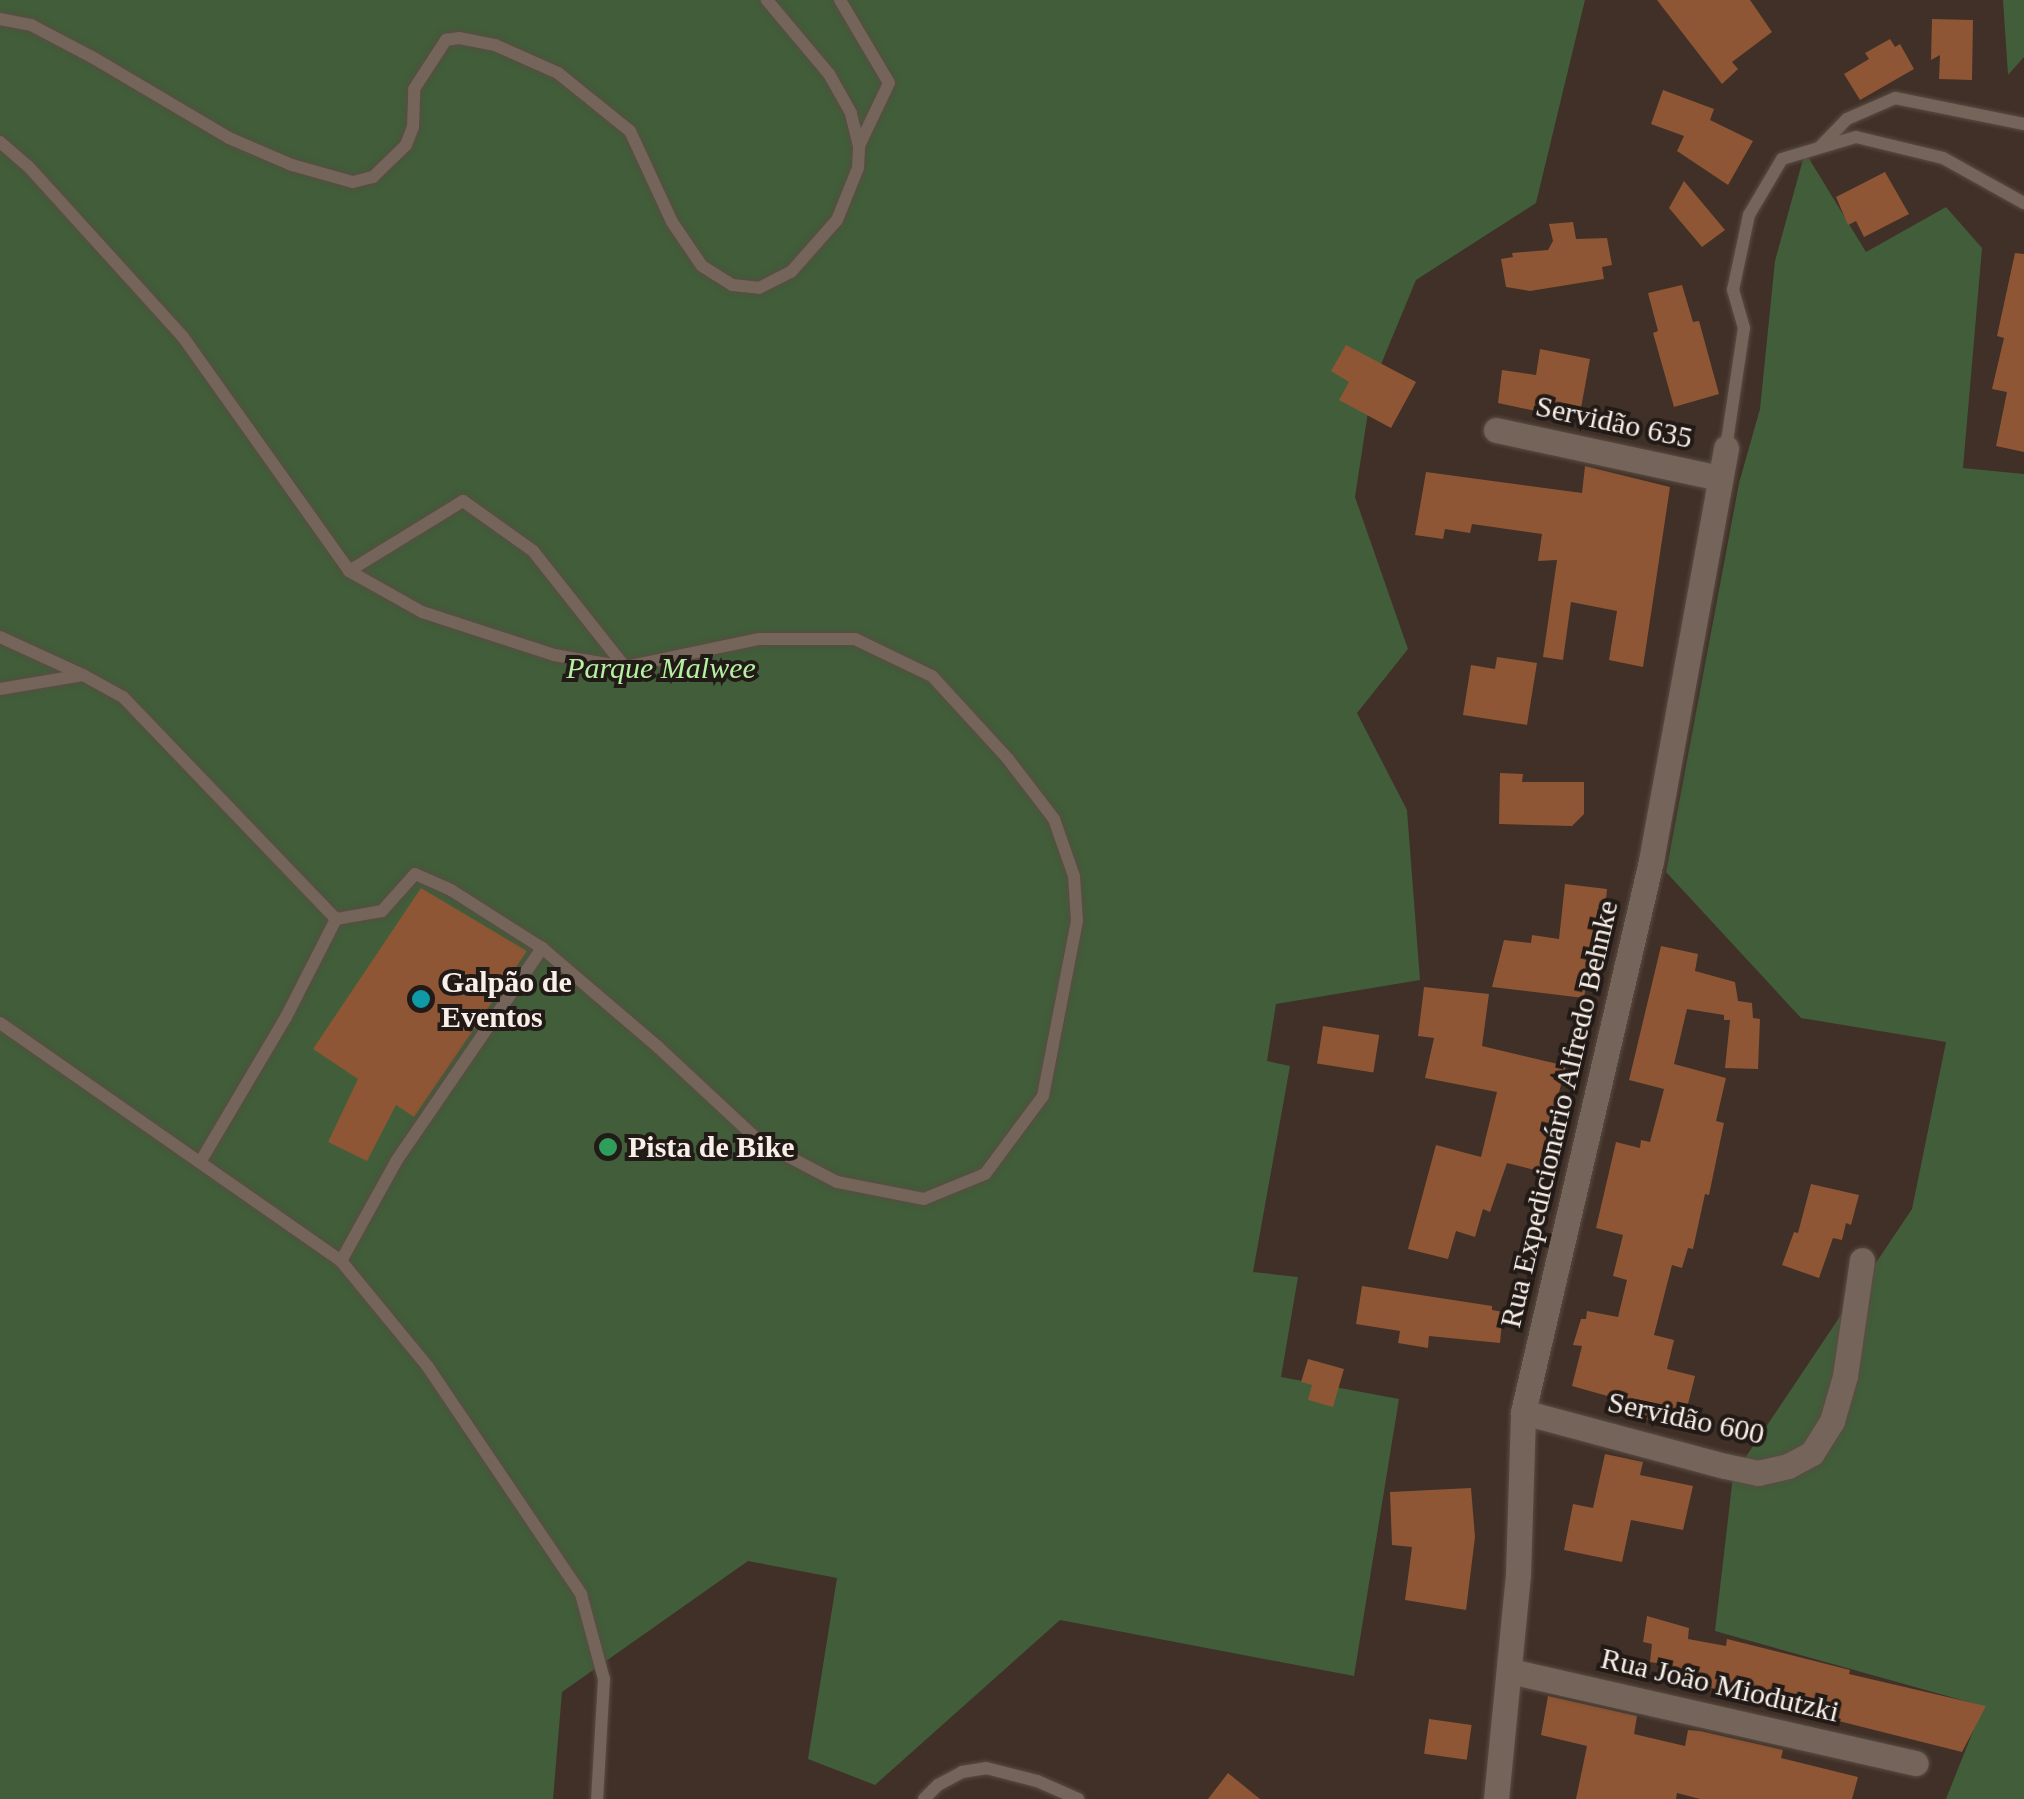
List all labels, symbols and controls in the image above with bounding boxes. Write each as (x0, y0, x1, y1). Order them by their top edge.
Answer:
street label: Servidão 635 (1532, 388, 1696, 456)
park label: Parque Malwee (566, 650, 756, 686)
street label: Rua Expedicionário Alfredo Behnke (1492, 896, 1626, 1332)
place label: Galpão de Eventos (441, 964, 572, 1034)
marker: Galpão de Eventos (410, 988, 432, 1010)
place label: Pista de Bike (628, 1129, 795, 1165)
marker: Pista de Bike (597, 1136, 619, 1158)
street label: Servidão 600 (1604, 1384, 1768, 1452)
street label: Rua João Miodutzki (1597, 1640, 1843, 1730)

